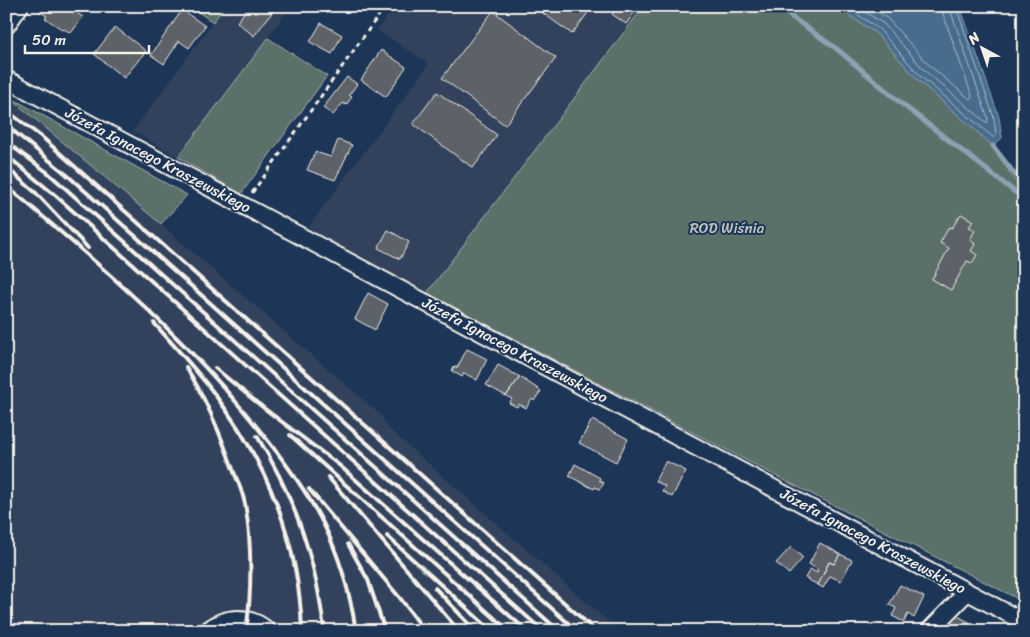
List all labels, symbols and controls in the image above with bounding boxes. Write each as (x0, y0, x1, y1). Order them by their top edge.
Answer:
scale bar (25, 22, 149, 54)
north arrow (958, 22, 1008, 72)
text: N (961, 26, 986, 52)
text: 50 m (32, 27, 67, 53)
street label: Józefa Ignacego Kraszewskiego (60, 99, 256, 220)
park label: ROD Wiśnia (690, 215, 765, 241)
street label: Józefa Ignacego Kraszewskiego (417, 289, 613, 410)
street label: Józefa Ignacego Kraszewskiego (775, 480, 971, 601)

